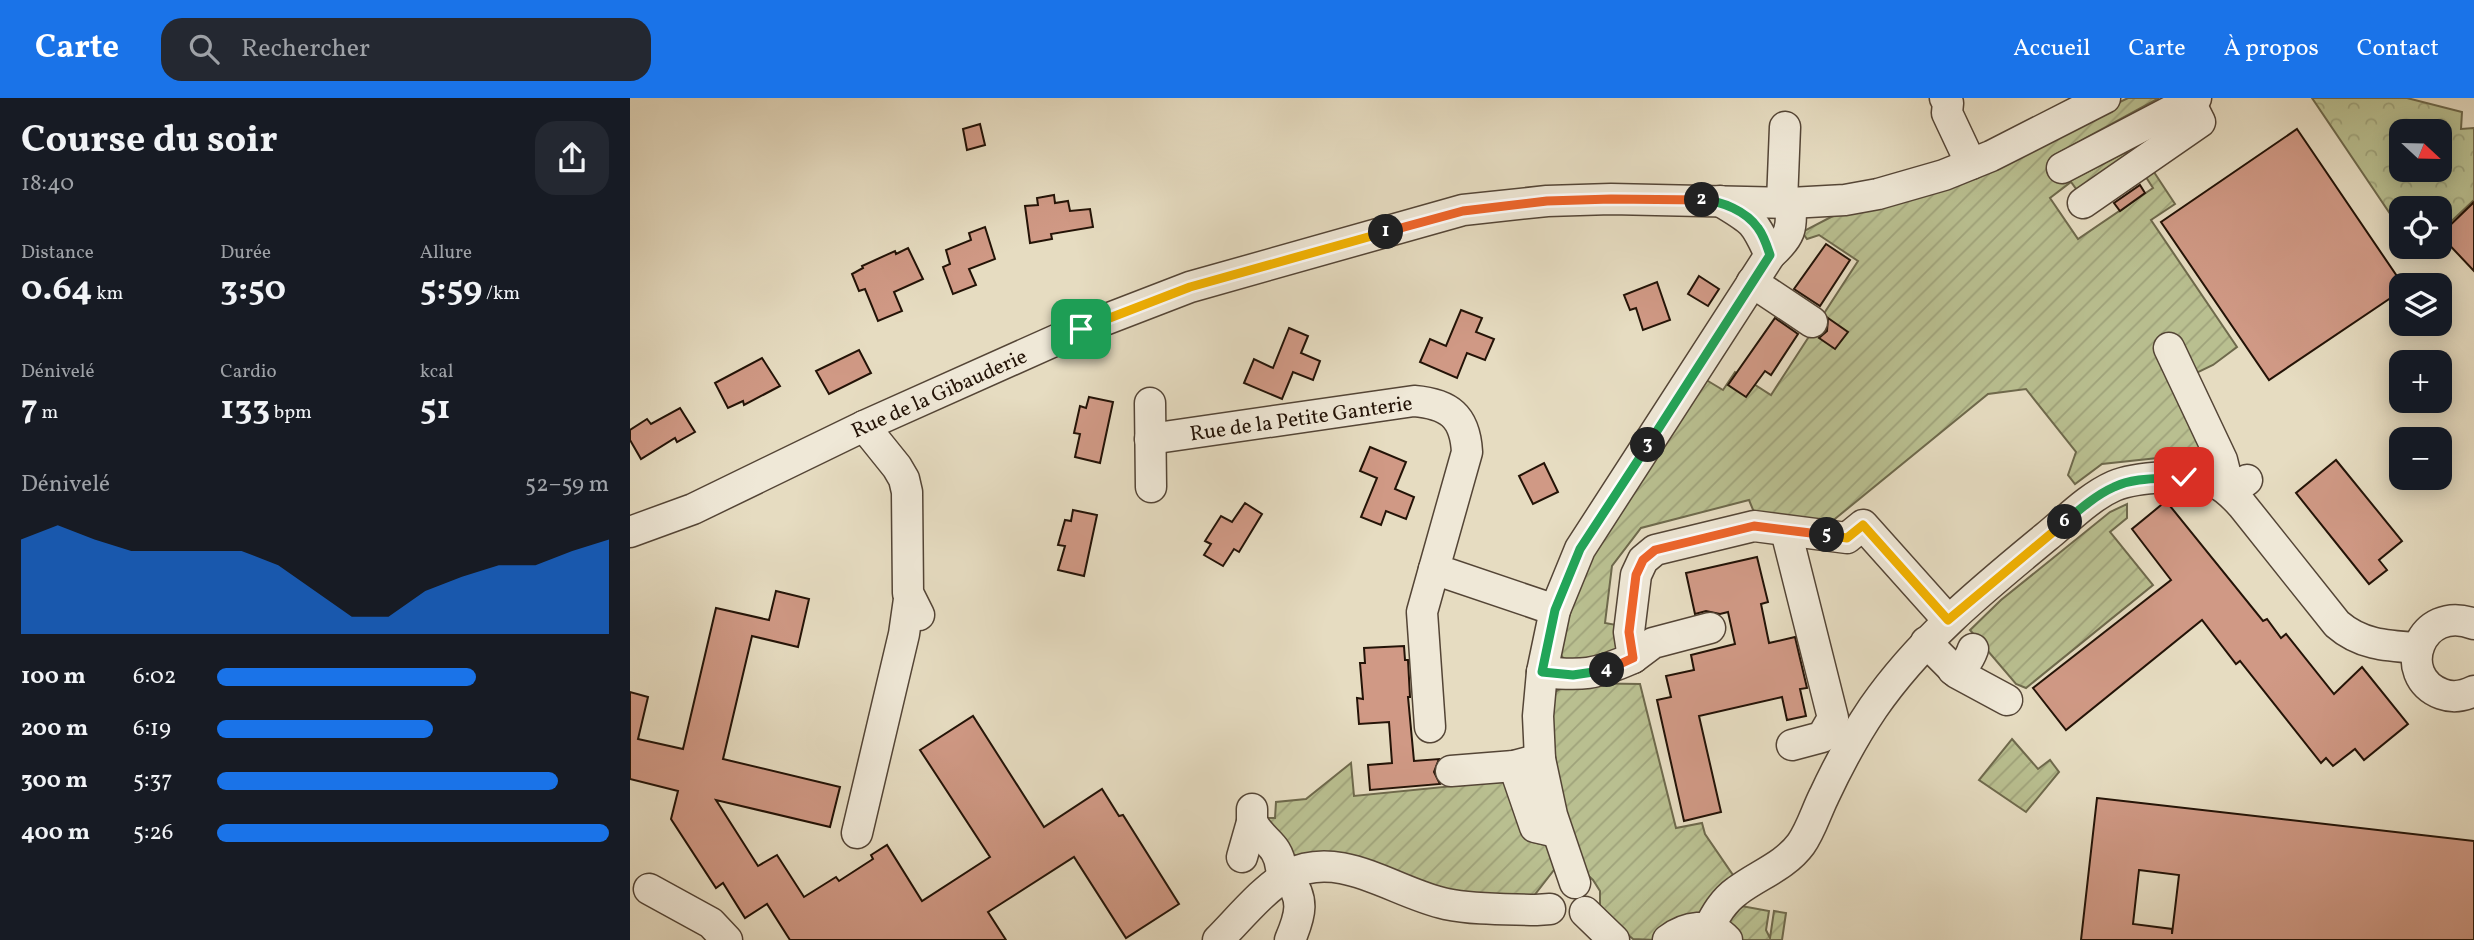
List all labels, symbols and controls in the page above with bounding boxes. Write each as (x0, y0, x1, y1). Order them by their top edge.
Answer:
search box (161, 18, 651, 81)
text: Carte (35, 26, 119, 72)
icon: search (185, 30, 223, 68)
text: Rechercher (241, 31, 370, 67)
text: Accueil (2013, 32, 2090, 66)
text: Carte (2128, 32, 2186, 66)
text: À propos (2224, 32, 2319, 66)
text: Contact (2357, 32, 2439, 66)
text: Course du soir (21, 115, 277, 168)
north arrow (2389, 119, 2452, 182)
map controls (2389, 119, 2452, 490)
button: share (535, 121, 609, 195)
text: 18:40 (21, 168, 74, 200)
pin: 2 (1684, 182, 1720, 217)
text: 2 (1697, 186, 1706, 212)
button: locate (2389, 196, 2452, 259)
pin: 1 (1368, 214, 1404, 250)
text: 1 (1382, 218, 1389, 244)
text: Distance (21, 240, 94, 266)
text: Durée (220, 240, 271, 266)
text: Allure (420, 240, 472, 266)
text: 0.64 (21, 266, 92, 314)
text: 3:50 (220, 266, 286, 314)
text: 5:59 (420, 266, 482, 314)
button: layers (2389, 273, 2452, 336)
text: km (92, 281, 123, 307)
text: /km (482, 281, 520, 307)
pin (1051, 299, 1111, 359)
icon: arrive (1062, 310, 1100, 348)
street label: Rue de la Gibauderie (847, 343, 1032, 446)
button: + (2389, 350, 2452, 413)
text: Dénivelé (21, 359, 94, 385)
text: Cardio (220, 359, 277, 385)
text: kcal (420, 359, 453, 385)
text: 7 (21, 385, 38, 433)
text: 133 (220, 385, 270, 433)
text: 51 (420, 385, 451, 433)
street label: Rue de la Petite Ganterie (1188, 389, 1414, 449)
text: m (38, 400, 58, 426)
text: bpm (270, 400, 312, 426)
button: − (2389, 427, 2452, 490)
pin: 3 (1630, 428, 1666, 462)
text: 3 (1643, 431, 1652, 457)
pin (2154, 447, 2214, 507)
icon: check (2165, 458, 2203, 496)
text: Dénivelé (21, 469, 110, 501)
text: 52–59 m (525, 469, 609, 501)
pin: 6 (2048, 504, 2082, 540)
text: 6 (2059, 508, 2070, 534)
pin: 5 (1810, 518, 1844, 552)
text: 5 (1822, 521, 1831, 547)
pin: 4 (1590, 652, 1625, 688)
text: 4 (1601, 656, 1612, 682)
text: 100 m (21, 661, 86, 693)
text: 6:02 (133, 661, 176, 693)
text: 200 m (21, 713, 88, 745)
text: 6:19 (133, 713, 171, 745)
text: 300 m (21, 765, 88, 797)
text: 5:37 (133, 765, 172, 797)
text: 400 m (21, 817, 90, 849)
text: 5:26 (133, 817, 173, 849)

